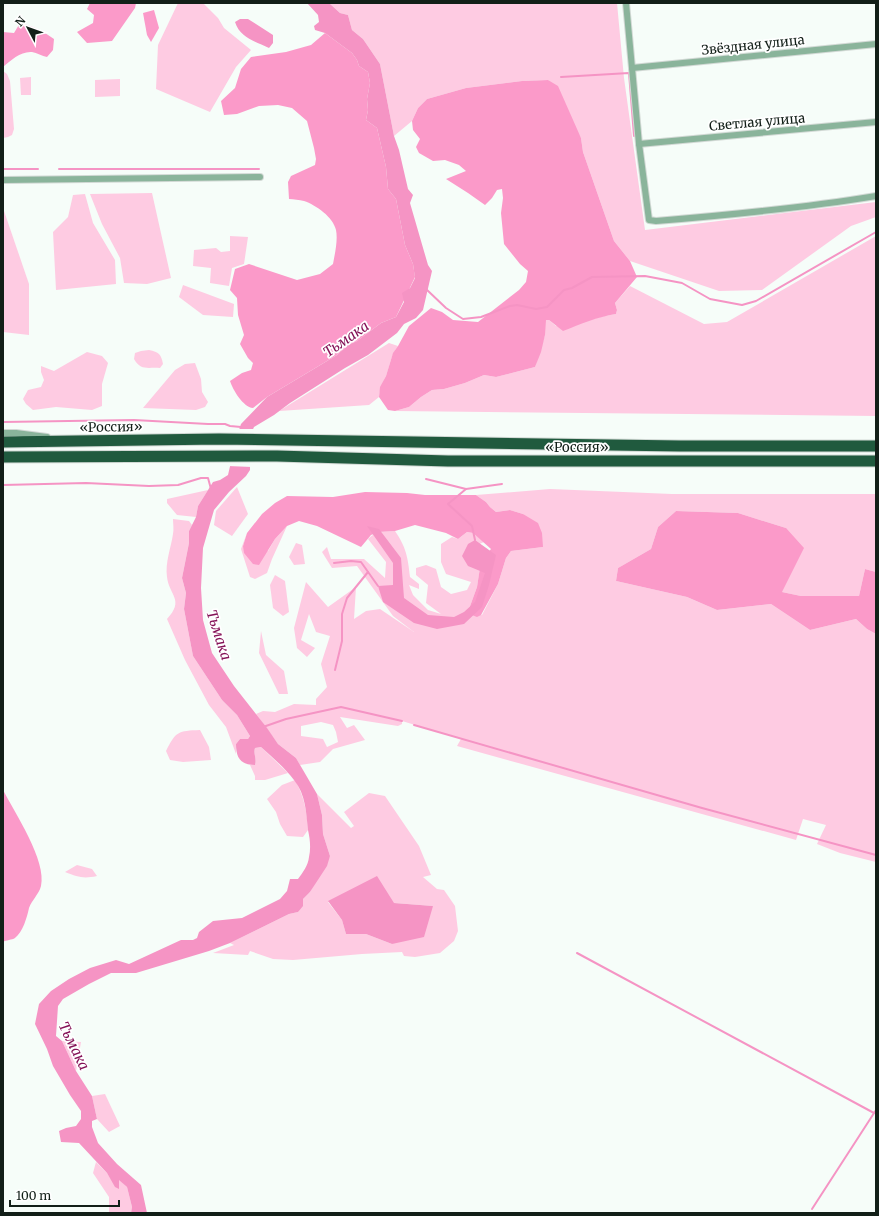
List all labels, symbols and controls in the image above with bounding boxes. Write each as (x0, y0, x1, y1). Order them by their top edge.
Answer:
north arrow (8, 8, 48, 48)
text: N (12, 13, 29, 29)
street label: Звёздная улица (701, 31, 805, 59)
street label: Светлая улица (708, 109, 806, 135)
water label: Тьмака (320, 317, 372, 361)
street label: «Россия» (79, 418, 143, 436)
street label: «Россия» (545, 439, 609, 456)
water label: Тьмака (202, 608, 236, 662)
water label: Тьмака (55, 1019, 93, 1073)
scale bar (10, 1182, 119, 1208)
text: 100 m (16, 1188, 51, 1203)

